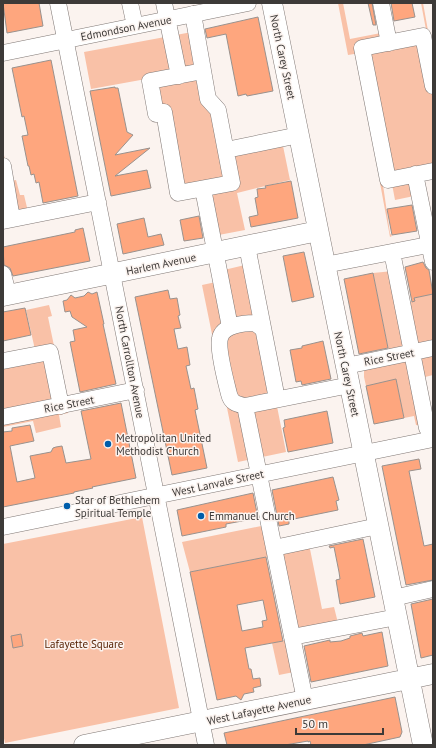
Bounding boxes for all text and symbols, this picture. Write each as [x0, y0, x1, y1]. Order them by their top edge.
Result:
street label: Edmondson Avenue [79, 12, 173, 44]
street label: North Carey Street [267, 13, 299, 101]
street label: Harlem Avenue [125, 250, 198, 278]
street label: North Carrollton Avenue [112, 305, 148, 420]
street label: North Carey Street [331, 330, 363, 418]
street label: Rice Street [363, 345, 416, 369]
street label: Rice Street [43, 392, 96, 416]
place label: Metropolitan United Methodist Church [116, 431, 211, 458]
marker: Metropolitan United Methodist Church [103, 439, 113, 449]
street label: West Lanvale Street [171, 466, 265, 500]
place label: Star of Bethlehem Spiritual Temple [75, 493, 160, 520]
marker: Star of Bethlehem Spiritual Temple [62, 501, 72, 511]
place label: Emmanuel Church [209, 509, 295, 523]
marker: Emmanuel Church [196, 511, 206, 521]
park label: Lafayette Square [45, 637, 124, 651]
street label: West Lafayette Avenue [206, 692, 313, 728]
scale bar [296, 710, 383, 736]
text: 50 m [302, 716, 328, 731]

